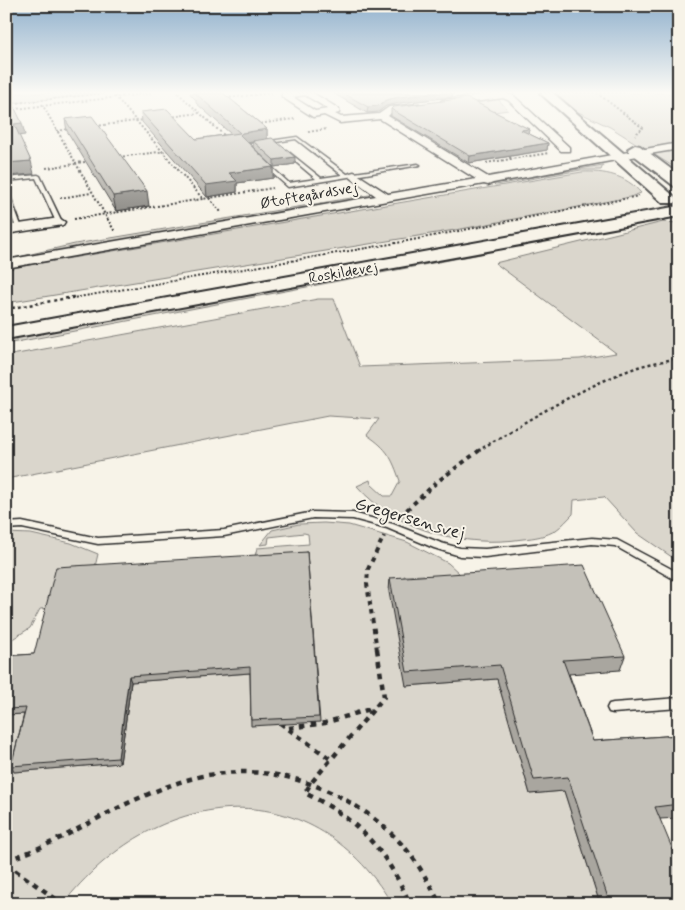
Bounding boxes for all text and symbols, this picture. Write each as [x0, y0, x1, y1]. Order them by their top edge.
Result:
street label: Øtoftegårdsvej [259, 178, 360, 214]
street label: Roskildevej [307, 257, 379, 289]
street label: Gregersensvej [352, 492, 467, 547]

